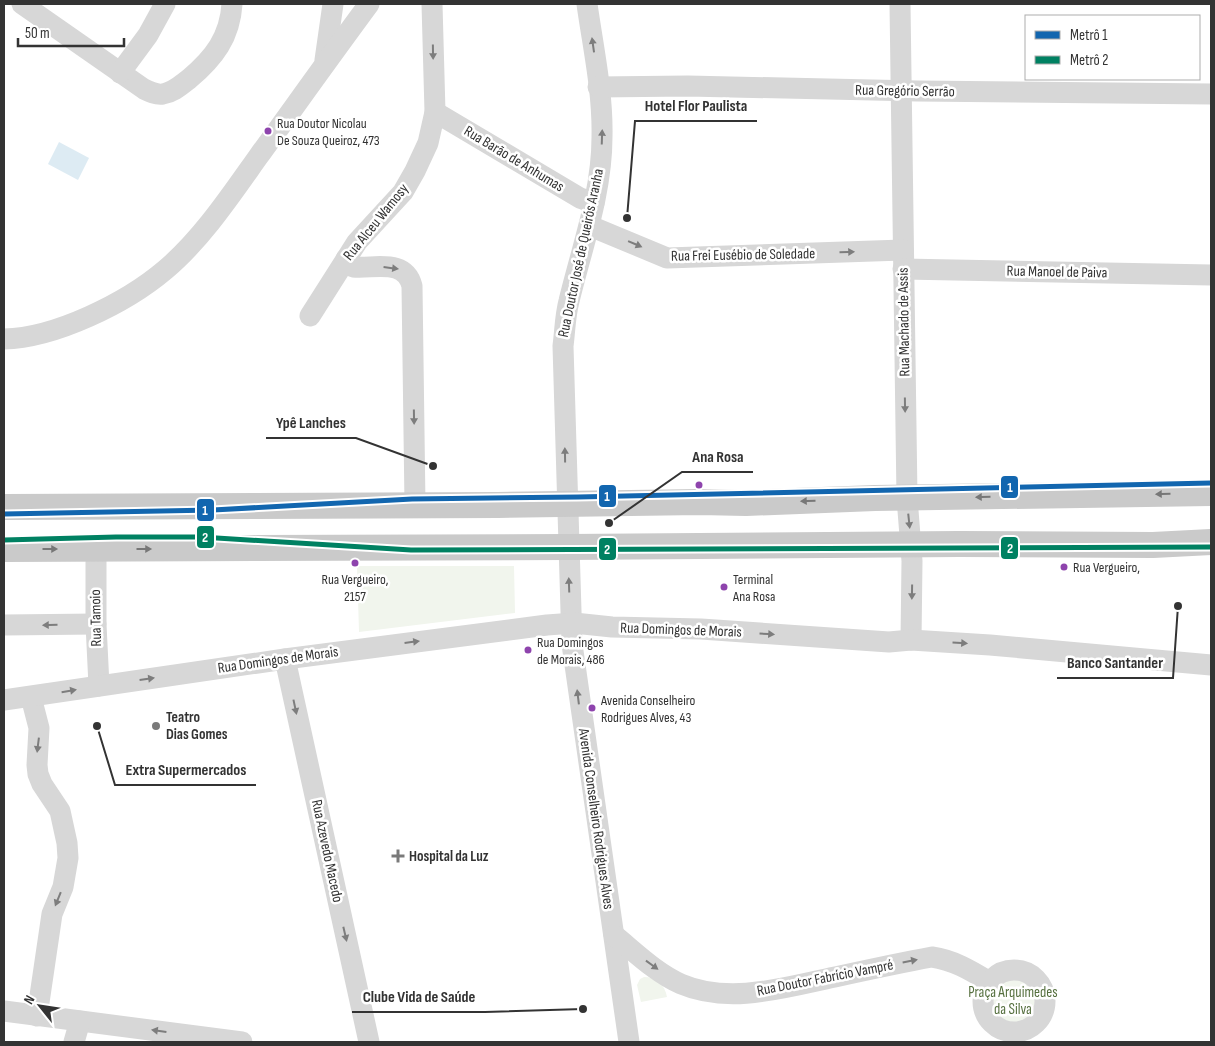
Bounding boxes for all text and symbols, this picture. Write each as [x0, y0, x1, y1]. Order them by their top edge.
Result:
scale bar [18, 15, 124, 47]
legend [1025, 15, 1200, 80]
text: 50 m [25, 24, 50, 43]
text: Metrô 1 [1070, 26, 1108, 45]
one-way arrow [588, 37, 596, 53]
one-way arrow [429, 45, 437, 61]
text: Metrô 2 [1070, 51, 1108, 70]
street label: Rua Gregório Serrão [855, 81, 955, 101]
callout: Hotel Flor Paulista [635, 90, 757, 121]
text: Hotel Flor Paulista [645, 97, 747, 116]
place label: Rua Doutor Nicolau De Souza Queiroz, 473 [277, 115, 380, 149]
street label: Rua Barão de Anhumas [460, 122, 568, 196]
marker: Rua Doutor Nicolau De Souza Queiroz, 473 [263, 126, 273, 136]
one-way arrow [598, 129, 606, 145]
street label: Rua Doutor José de Queirós Aranha [554, 167, 608, 339]
street label: Rua Alceu Wamosy [339, 180, 413, 264]
one-way arrow [628, 241, 642, 249]
street label: Rua Frei Eusébio de Soledade [671, 244, 815, 266]
one-way arrow [839, 248, 855, 256]
street label: Rua Manoel de Paiva [1007, 262, 1108, 282]
one-way arrow [383, 264, 399, 272]
street label: Rua Machado de Assis [894, 267, 914, 377]
one-way arrow [901, 398, 909, 414]
callout: Ypê Lanches [266, 407, 356, 438]
one-way arrow [411, 409, 419, 425]
text: Ypê Lanches [276, 414, 346, 433]
callout: Ana Rosa [682, 441, 753, 472]
one-way arrow [561, 447, 569, 463]
text: Ana Rosa [691, 448, 744, 467]
line badge: 1 [1000, 475, 1019, 499]
text: 1 [1007, 479, 1013, 496]
unlabelled marker [694, 480, 704, 490]
line badge: 1 [598, 484, 617, 508]
text: 1 [604, 488, 610, 505]
one-way arrow [1154, 490, 1170, 498]
one-way arrow [974, 493, 990, 501]
one-way arrow [799, 497, 815, 505]
line badge: 1 [196, 498, 215, 522]
text: 1 [202, 502, 208, 519]
one-way arrow [905, 513, 913, 529]
line badge: 2 [196, 525, 215, 549]
text: 2 [202, 529, 208, 546]
line badge: 2 [1000, 536, 1019, 560]
line badge: 2 [598, 537, 617, 561]
text: 2 [1007, 540, 1013, 557]
text: 2 [604, 541, 610, 558]
one-way arrow [42, 545, 58, 553]
one-way arrow [137, 545, 153, 553]
marker: Rua Vergueiro, 2157 [350, 558, 360, 568]
place label: Rua Vergueiro, [1073, 559, 1140, 576]
marker: Rua Vergueiro, [1059, 562, 1069, 572]
place label: Rua Vergueiro, 2157 [321, 571, 389, 605]
place label: Terminal Ana Rosa [732, 571, 775, 605]
one-way arrow [565, 577, 573, 593]
marker: Terminal Ana Rosa [719, 582, 729, 592]
one-way arrow [908, 584, 916, 600]
street label: Rua Tamoio [86, 589, 106, 647]
street label: Rua Domingos de Morais [620, 618, 742, 642]
one-way arrow [42, 621, 58, 629]
one-way arrow [760, 630, 776, 638]
place label: Rua Domingos de Morais, 486 [537, 634, 605, 668]
one-way arrow [404, 638, 420, 646]
one-way arrow [952, 639, 968, 647]
street label: Rua Domingos de Morais [216, 642, 340, 678]
marker: Rua Domingos de Morais, 486 [523, 645, 533, 655]
callout: Banco Santander [1057, 647, 1173, 678]
text: Banco Santander [1067, 654, 1163, 673]
one-way arrow [139, 675, 155, 683]
one-way arrow [61, 687, 77, 695]
one-way arrow [574, 688, 582, 704]
place label: Avenida Conselheiro Rodrigues Alves, 43 [600, 692, 696, 726]
one-way arrow [291, 699, 299, 714]
marker: Avenida Conselheiro Rodrigues Alves, 43 [587, 703, 597, 713]
place label: Teatro Dias Gomes [166, 708, 228, 744]
marker: Teatro Dias Gomes [150, 720, 162, 732]
street label: Avenida Conselheiro Rodrigues Alves [574, 726, 618, 911]
one-way arrow [34, 737, 42, 753]
callout: Extra Supermercados [115, 754, 256, 785]
text: Extra Supermercados [126, 761, 246, 780]
street label: Rua Azevedo Macedo [307, 798, 347, 904]
place label: Hospital da Luz [409, 847, 489, 866]
marker: Hospital da Luz [391, 849, 405, 863]
one-way arrow [54, 892, 62, 907]
one-way arrow [342, 926, 350, 942]
street label: Rua Doutor Fabrício Vampré [755, 955, 895, 1001]
one-way arrow [902, 957, 917, 965]
one-way arrow [645, 960, 658, 971]
north arrow [15, 981, 65, 1031]
callout: Clube Vida de Saúde [352, 981, 485, 1012]
park label: Praça Arquimedes da Silva [968, 983, 1058, 1019]
text: Clube Vida de Saúde [363, 988, 476, 1007]
text: N [20, 992, 38, 1007]
one-way arrow [151, 1027, 167, 1035]

